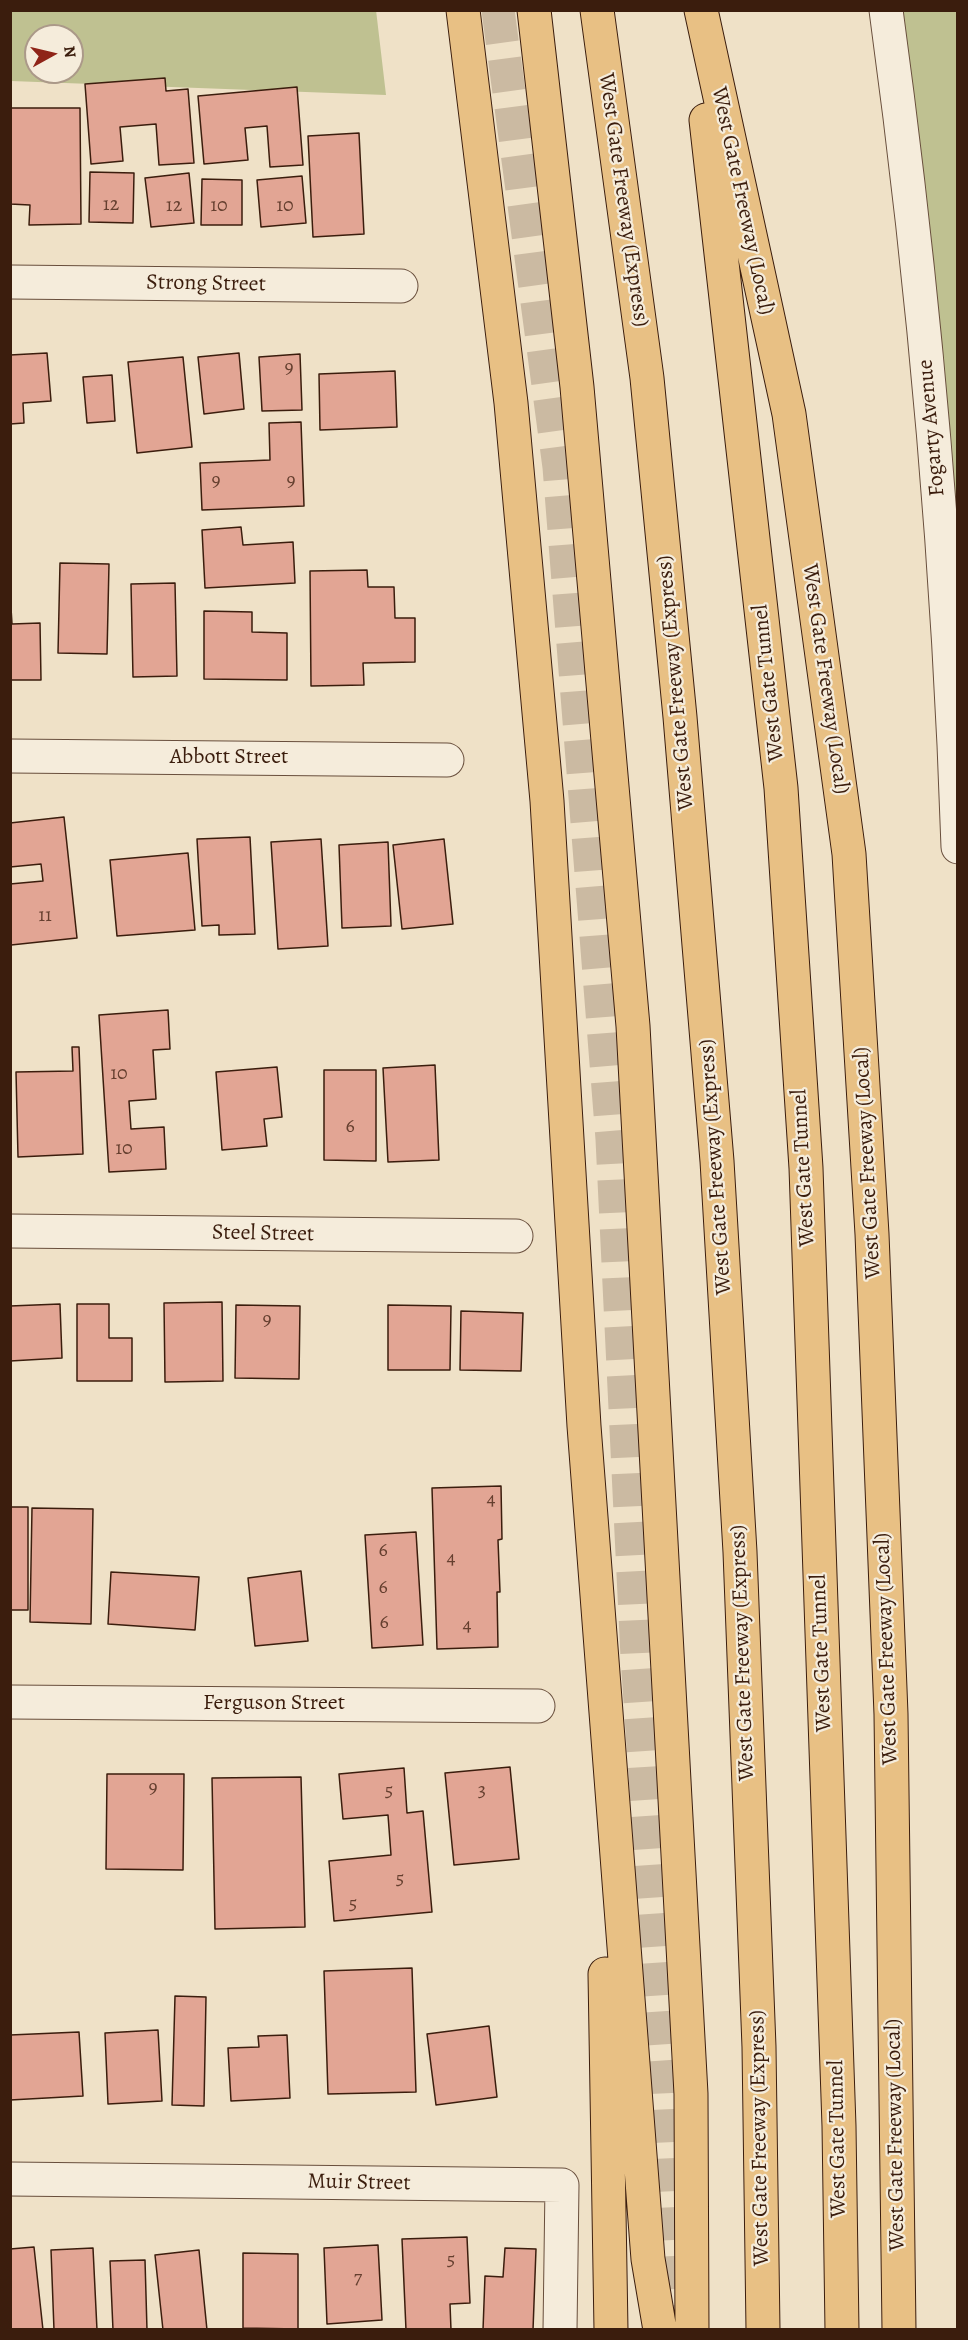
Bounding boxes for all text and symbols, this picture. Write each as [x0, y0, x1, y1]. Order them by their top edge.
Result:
north arrow [24, 24, 84, 84]
text: N [58, 44, 82, 59]
street label: West Gate Freeway (Express) [592, 71, 654, 329]
street label: West Gate Freeway (Local) [705, 85, 779, 317]
house number: 12 [103, 193, 119, 217]
house number: 12 [166, 194, 182, 218]
house number: 10 [210, 194, 228, 218]
house number: 10 [276, 194, 294, 218]
street label: Strong Street [146, 270, 266, 298]
house number: 9 [284, 356, 294, 380]
street label: Fogarty Avenue [913, 358, 951, 498]
house number: 9 [211, 469, 221, 493]
house number: 9 [286, 469, 296, 493]
street label: West Gate Freeway (Express) [652, 554, 700, 812]
street label: West Gate Freeway (Local) [796, 562, 854, 796]
street label: West Gate Tunnel [748, 603, 790, 763]
street label: Abbott Street [170, 745, 288, 771]
house number: 11 [38, 904, 52, 928]
street label: West Gate Freeway (Express) [694, 1038, 738, 1296]
street label: West Gate Freeway (Local) [849, 1046, 887, 1280]
house number: 10 [110, 1062, 128, 1086]
street label: West Gate Tunnel [787, 1088, 821, 1248]
house number: 6 [345, 1115, 355, 1139]
house number: 10 [115, 1137, 133, 1161]
street label: Steel Street [212, 1220, 314, 1248]
house number: 9 [262, 1308, 272, 1332]
house number: 4 [486, 1488, 496, 1512]
street label: West Gate Freeway (Express) [725, 1525, 761, 1781]
street label: West Gate Freeway (Local) [870, 1533, 904, 1765]
house number: 6 [378, 1539, 388, 1563]
house number: 4 [446, 1547, 456, 1571]
street label: West Gate Tunnel [806, 1574, 838, 1732]
house number: 6 [378, 1576, 388, 1600]
house number: 6 [379, 1611, 389, 1635]
house number: 4 [462, 1614, 472, 1638]
street label: Ferguson Street [203, 1691, 345, 1717]
house number: 9 [148, 1776, 158, 1800]
house number: 5 [385, 1779, 393, 1803]
house number: 3 [478, 1779, 486, 1803]
house number: 5 [396, 1867, 404, 1891]
house number: 5 [349, 1892, 357, 1916]
street label: West Gate Freeway (Express) [745, 2010, 775, 2266]
street label: West Gate Freeway (Local) [881, 2019, 911, 2251]
street label: West Gate Tunnel [823, 2060, 853, 2218]
street label: Muir Street [307, 2169, 411, 2197]
house number: 5 [447, 2248, 455, 2272]
house number: 7 [354, 2266, 362, 2290]

